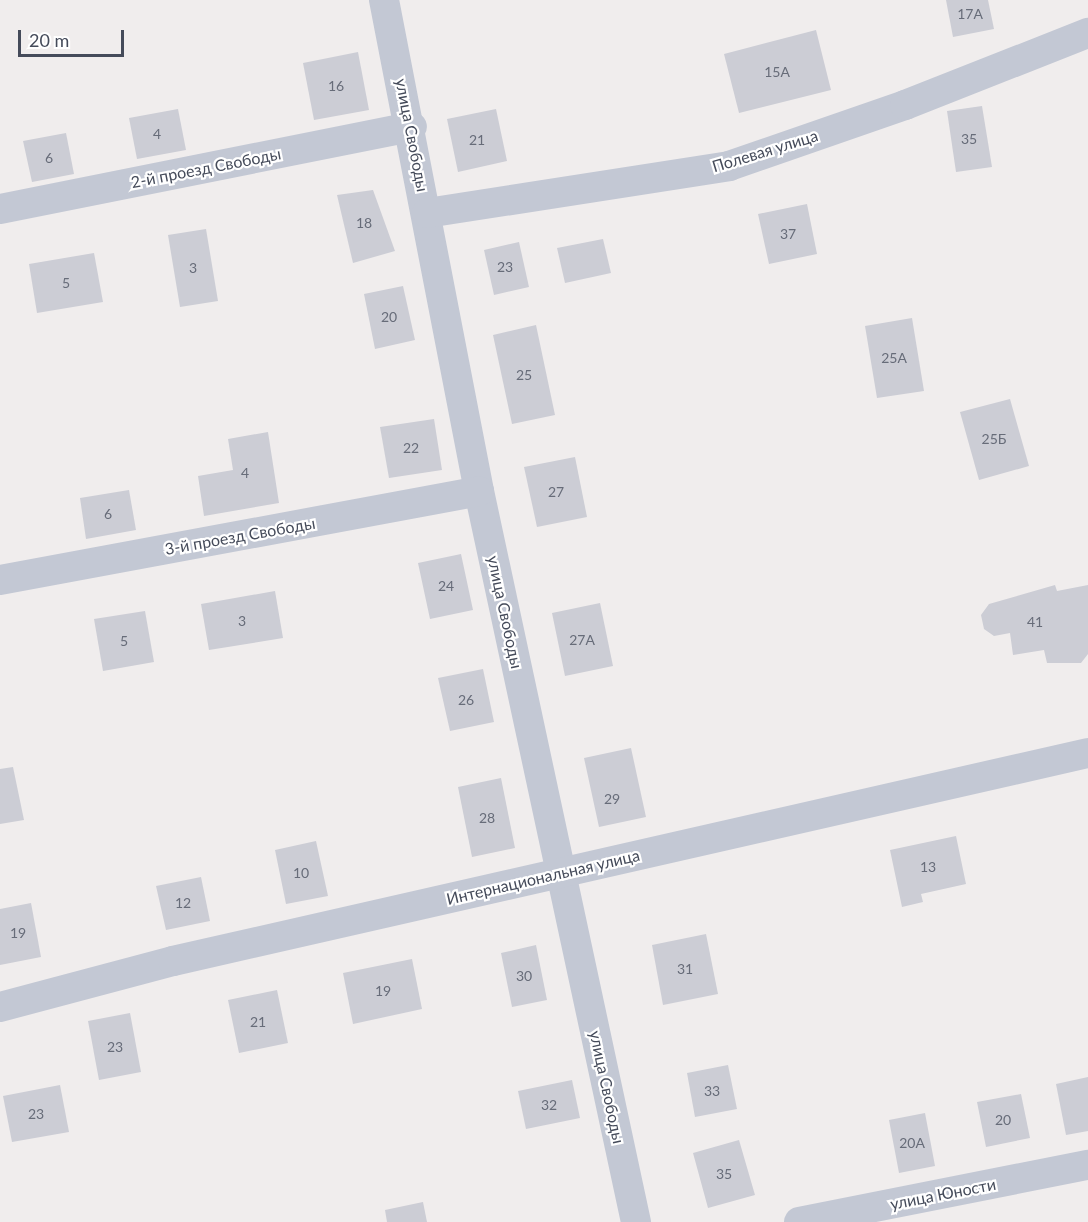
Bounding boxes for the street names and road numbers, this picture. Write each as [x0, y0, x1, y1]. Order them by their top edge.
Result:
street label: улица Свободы [392, 77, 432, 193]
street label: Полевая улица [710, 126, 820, 176]
street label: 2-й проезд Свободы [129, 144, 283, 192]
street label: 3-й проезд Свободы [163, 513, 317, 559]
street label: улица Свободы [484, 554, 526, 670]
street label: Интернациональная улица [444, 845, 642, 909]
street label: улица Свободы [586, 1029, 628, 1145]
street label: улица Юности [888, 1174, 998, 1214]

